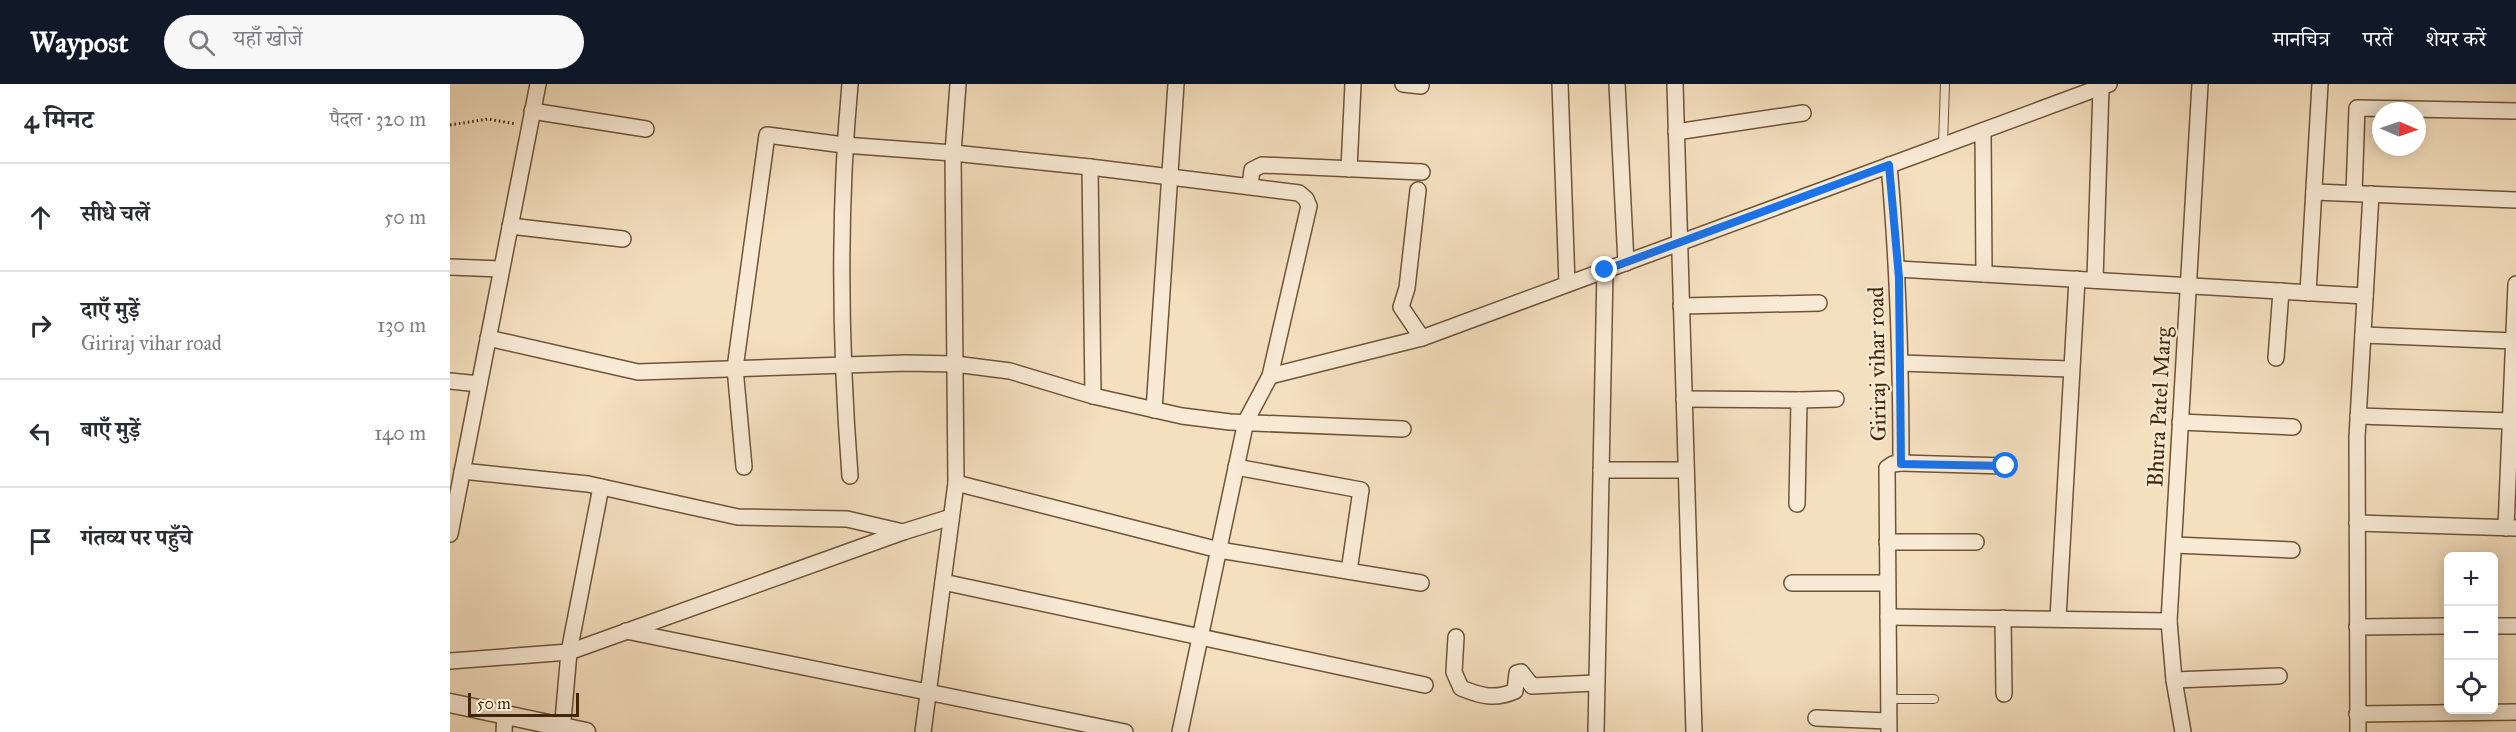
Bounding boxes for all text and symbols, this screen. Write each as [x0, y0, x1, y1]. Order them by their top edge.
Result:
search box [164, 15, 584, 69]
text: Waypost [30, 25, 128, 60]
text: यहाँ खोजें [233, 25, 302, 52]
icon: search [185, 26, 218, 59]
text: मानचित्र [2273, 26, 2330, 52]
text: परतें [2363, 26, 2393, 52]
text: शेयर करें [2426, 26, 2486, 52]
north arrow [2372, 102, 2426, 156]
text: 4 मिनट [24, 103, 93, 135]
text: पैदल · 320 m [330, 107, 426, 131]
text: सीधे चलें [81, 200, 150, 227]
icon: ahead [24, 201, 57, 234]
text: 50 m [384, 205, 426, 229]
route end [1591, 256, 1617, 282]
street label: Giriraj vihar road [1862, 286, 1892, 442]
text: दाएँ मुड़ें [81, 296, 140, 323]
icon: right [24, 309, 57, 342]
text: 130 m [377, 313, 426, 337]
street label: Bhura Patel Marg [2141, 326, 2177, 488]
text: Giriraj vihar road [81, 331, 222, 355]
text: बाएँ मुड़ें [81, 416, 140, 443]
icon: left [24, 417, 57, 450]
text: 140 m [374, 421, 426, 445]
route start [1992, 452, 2018, 478]
text: गंतव्य पर पहुँचे [81, 524, 192, 551]
icon: arrive [24, 525, 57, 558]
map controls [2444, 552, 2498, 714]
button: + [2444, 552, 2498, 606]
button: − [2444, 606, 2498, 660]
button: locate [2444, 660, 2498, 714]
scale bar [468, 690, 579, 718]
text: 50 m [477, 694, 511, 713]

